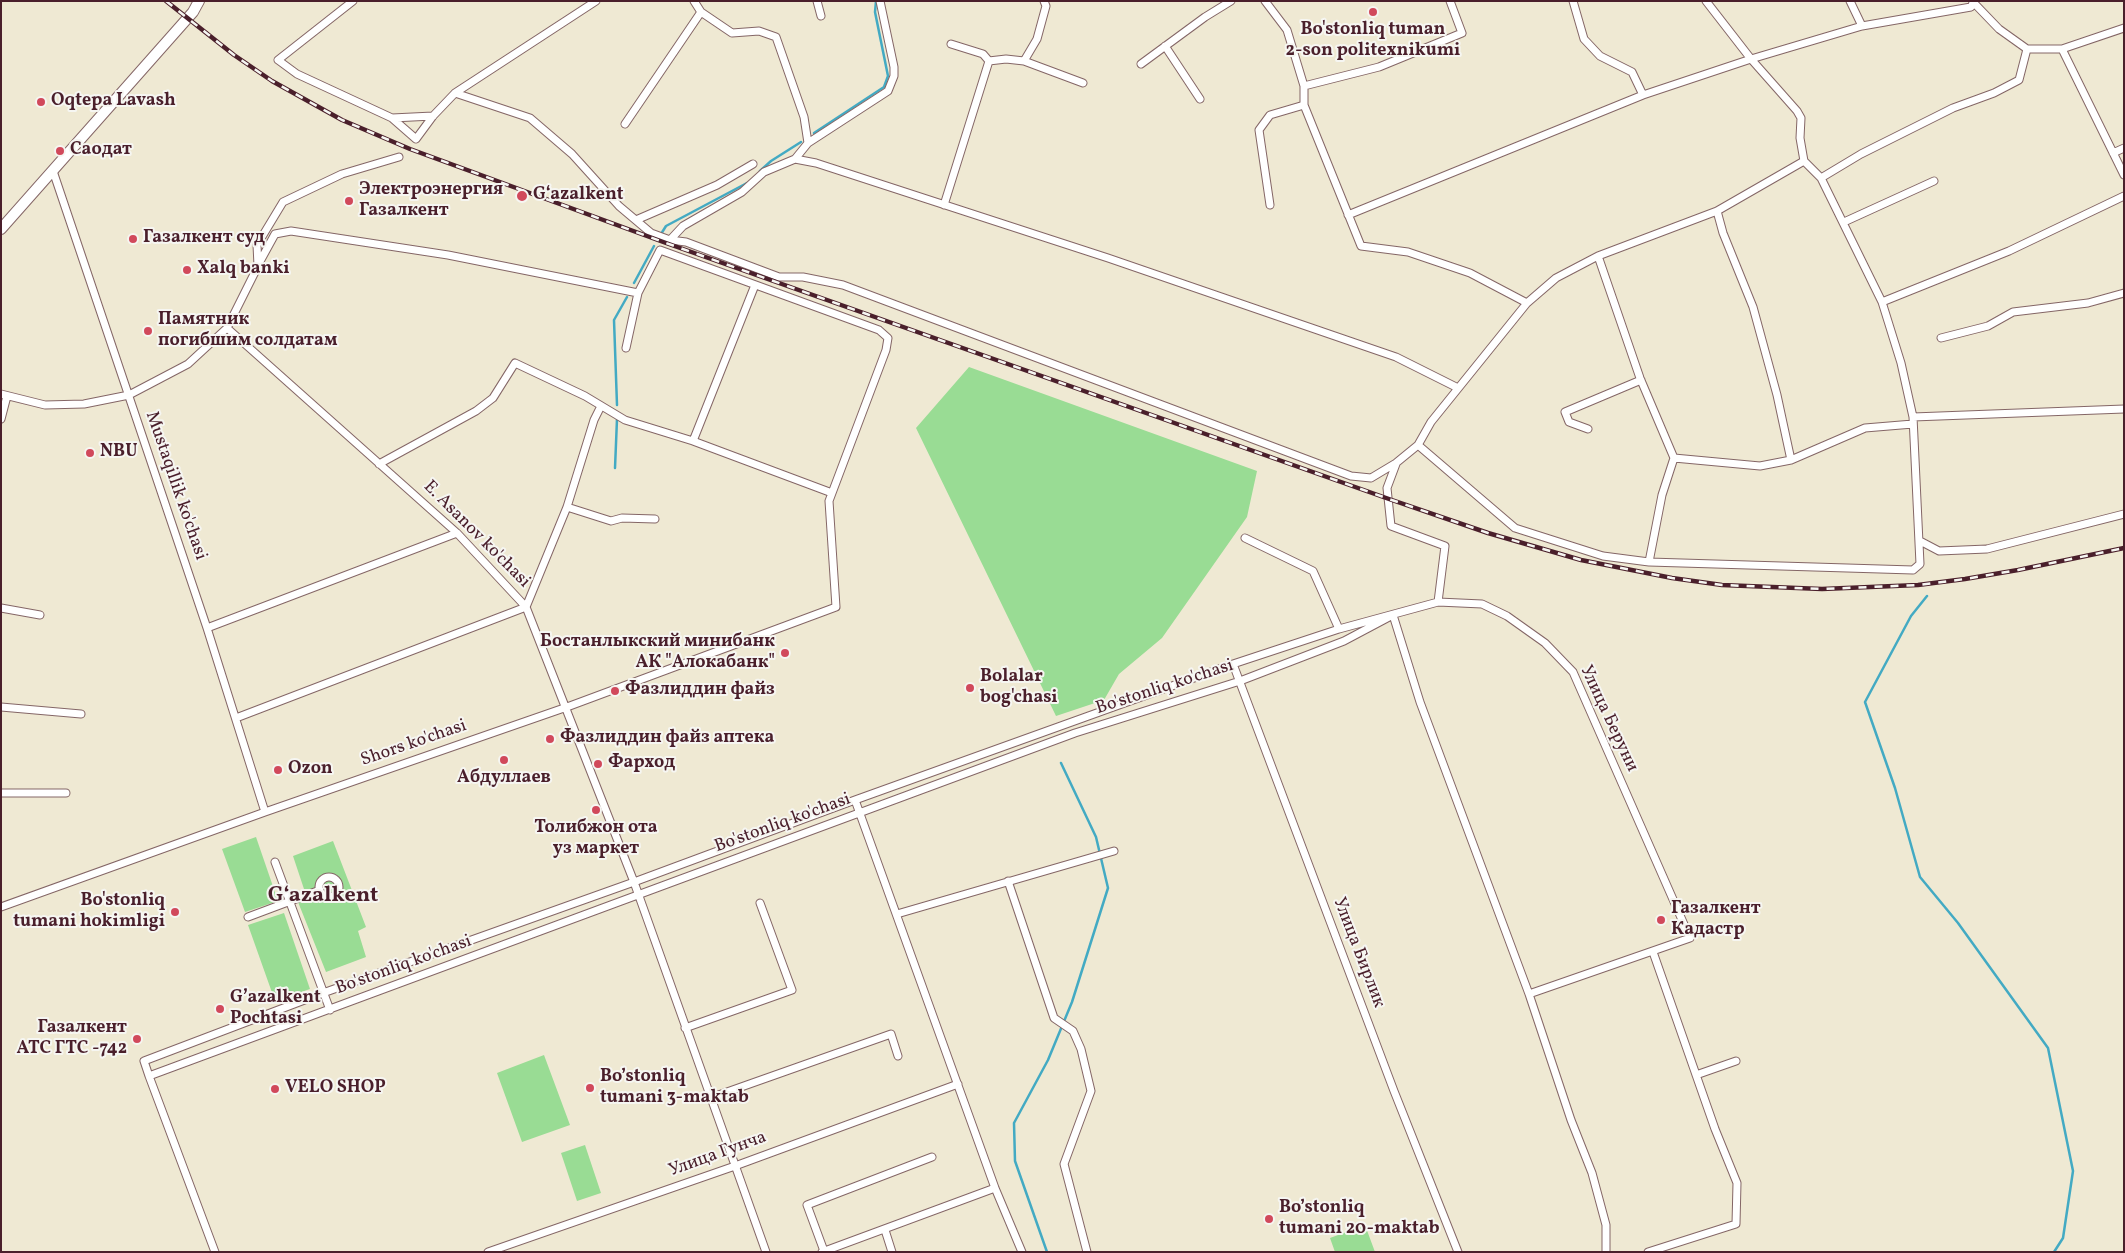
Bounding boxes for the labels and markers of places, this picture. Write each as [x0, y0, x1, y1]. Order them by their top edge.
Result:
marker: Bo'stonliq tuman 2-son politexnikumi [1367, 6, 1379, 18]
place label: Bo'stonliq tuman 2-son politexnikumi [1286, 20, 1460, 62]
place label: Oqtepa Lavash [51, 91, 176, 113]
marker: Oqtepa Lavash [35, 96, 47, 108]
place label: Саодат [70, 140, 132, 162]
marker: Саодат [54, 145, 66, 157]
place label: Электроэнергия Газалкент [359, 180, 503, 222]
place label: Gʻazalkent [533, 185, 624, 207]
marker: Gʻazalkent [515, 189, 529, 203]
marker: Электроэнергия Газалкент [343, 195, 355, 207]
place label: Газалкент суд [143, 228, 265, 250]
marker: Газалкент суд [127, 233, 139, 245]
place label: Xalq banki [197, 259, 290, 281]
marker: Xalq banki [181, 264, 193, 276]
place label: Памятник погибшим солдатам [158, 310, 337, 352]
marker: Памятник погибшим солдатам [142, 325, 154, 337]
place label: NBU [100, 442, 137, 464]
marker: NBU [84, 447, 96, 459]
place label: Бостанлыкский минибанк АК "Алокабанк" [540, 632, 775, 674]
marker: Бостанлыкский минибанк АК "Алокабанк" [779, 647, 791, 659]
place label: Bolalar bog'chasi [980, 667, 1058, 710]
place label: Фазлиддин файз [625, 680, 775, 702]
marker: Bolalar bog'chasi [964, 682, 976, 694]
marker: Фазлиддин файз [609, 685, 621, 697]
place label: Фазлиддин файз аптека [560, 728, 774, 750]
marker: Фазлиддин файз аптека [544, 733, 556, 745]
place label: Фарход [608, 753, 675, 775]
marker: Абдуллаев [498, 754, 510, 766]
marker: Фарход [592, 758, 604, 770]
place label: Ozon [288, 759, 333, 781]
marker: Ozon [272, 764, 284, 776]
place label: Абдуллаев [457, 768, 551, 790]
marker: Толибжон ота уз маркет [590, 804, 602, 816]
place label: Толибжон ота уз маркет [534, 818, 658, 861]
place label: Bo'stonliq tumani hokimligi [13, 891, 165, 934]
place label: Газалкент Кадастр [1671, 899, 1761, 942]
marker: Bo'stonliq tumani hokimligi [169, 906, 181, 918]
marker: Газалкент Кадастр [1655, 914, 1667, 926]
place label: Gʼazalkent Pochtasi [230, 988, 321, 1030]
marker: Gʼazalkent Pochtasi [214, 1003, 226, 1015]
place label: Газалкент АТС ГТС -742 [17, 1018, 127, 1060]
marker: Газалкент АТС ГТС -742 [131, 1033, 143, 1045]
place label: Bo’stonliq tumani 3-maktab [600, 1067, 749, 1110]
place label: VELO SHOP [285, 1078, 386, 1100]
marker: Bo’stonliq tumani 3-maktab [584, 1082, 596, 1094]
marker: VELO SHOP [269, 1083, 281, 1095]
place label: Bo’stonliq tumani 20-maktab [1279, 1198, 1439, 1240]
marker: Bo’stonliq tumani 20-maktab [1263, 1213, 1275, 1225]

